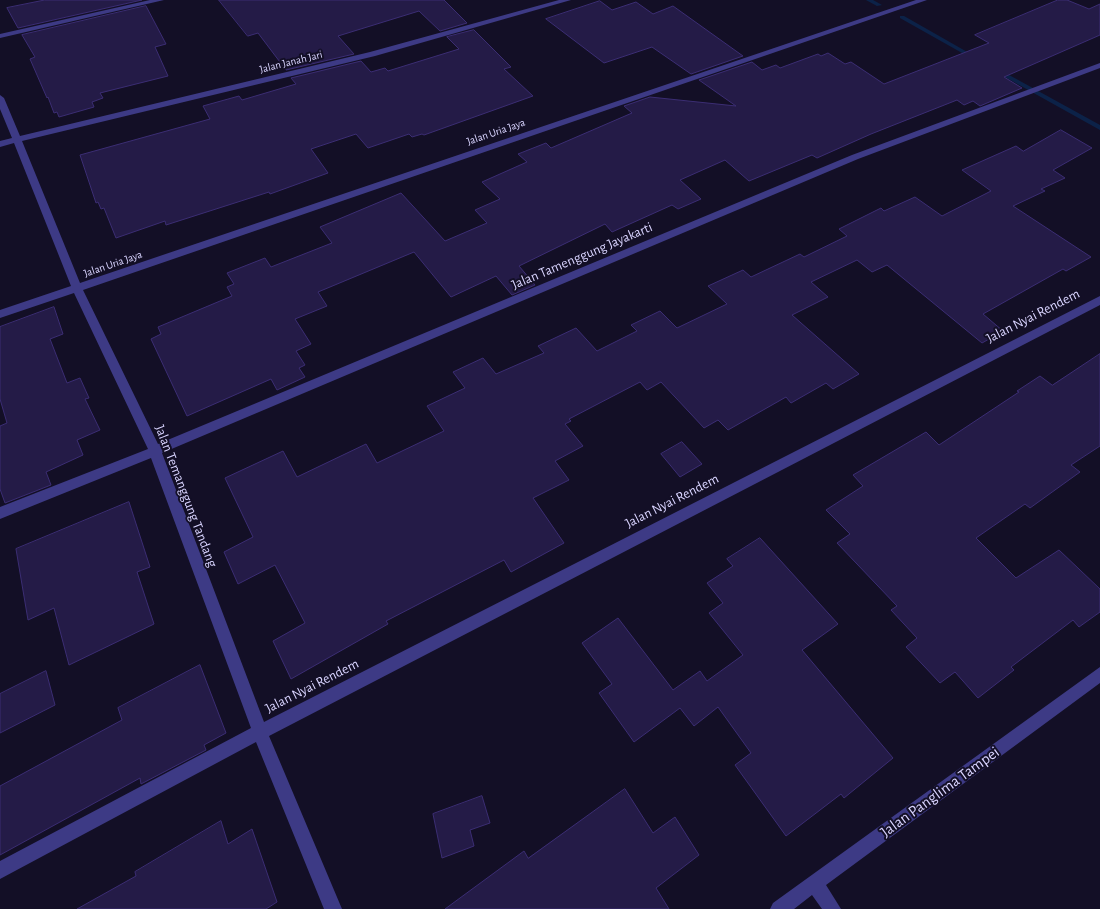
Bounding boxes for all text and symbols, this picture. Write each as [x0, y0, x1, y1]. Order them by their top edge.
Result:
street label: Jalan Janah Jari [258, 48, 324, 76]
street label: Jalan Uria Jaya [465, 116, 527, 148]
street label: Jalan Tamenggung Jayakarti [509, 219, 655, 293]
street label: Jalan Uria Jaya [82, 248, 144, 280]
street label: Jalan Nyai Rendem [983, 285, 1083, 347]
street label: Jalan Temanggung Tandang [151, 422, 221, 570]
street label: Jalan Nyai Rendem [622, 470, 722, 532]
street label: Jalan Nyai Rendem [262, 655, 362, 717]
street label: Jalan Panglima Tampei [877, 742, 1003, 842]

